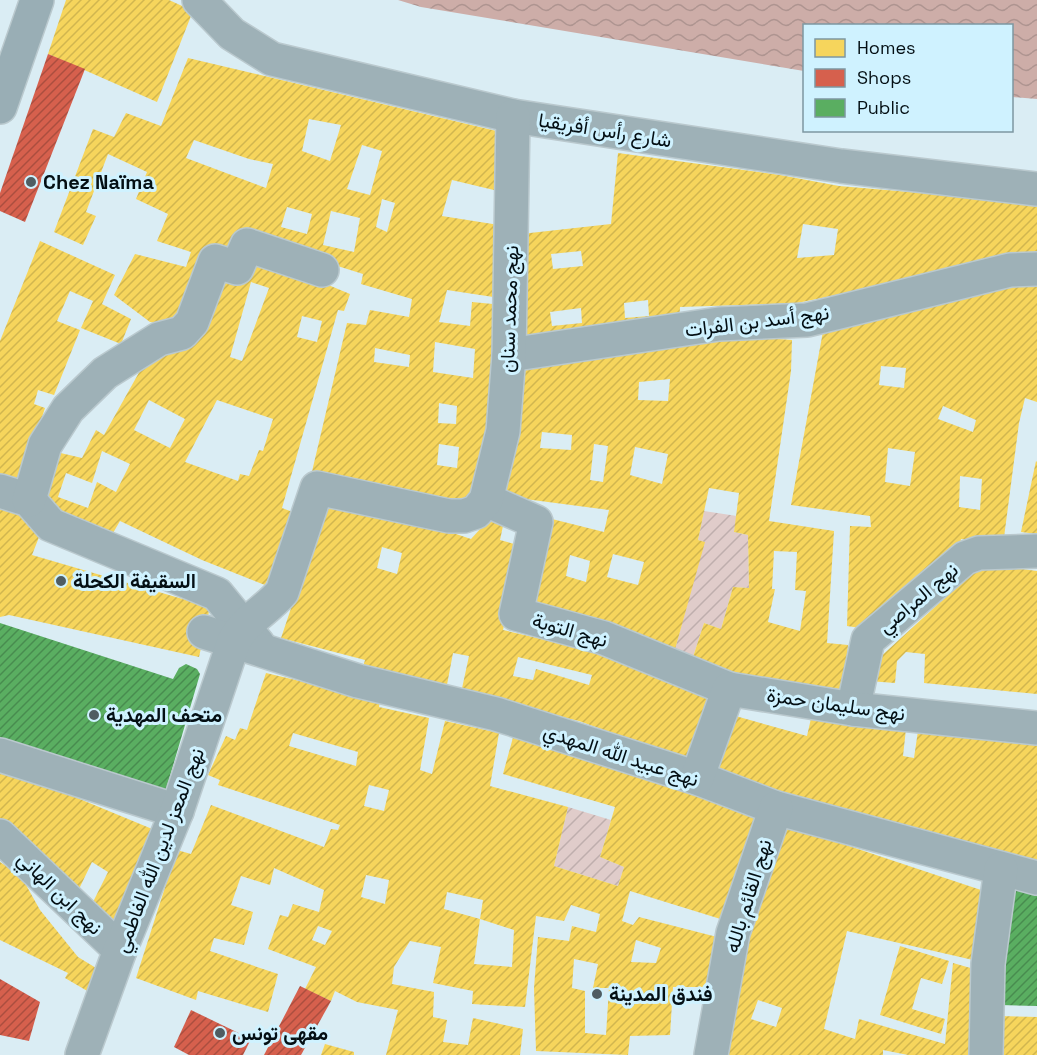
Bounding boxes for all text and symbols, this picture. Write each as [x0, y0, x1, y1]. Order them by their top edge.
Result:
legend [803, 24, 1013, 132]
text: Homes [857, 36, 916, 59]
text: Shops [857, 66, 911, 89]
text: Public [857, 96, 910, 119]
street label: شارع رأس أفريقيا [536, 107, 673, 154]
place label: Chez Naïma [43, 169, 154, 195]
marker: Chez Naïma [24, 175, 38, 189]
street label: نهج محمد سنان [494, 245, 525, 373]
street label: نهج أسد بن الفرات [683, 299, 831, 344]
street label: نهج المراصي [872, 557, 966, 642]
place label: السقيفة الكحلة [73, 568, 196, 594]
marker: السقيفة الكحلة [54, 574, 68, 588]
street label: نهج التوبة [529, 607, 611, 654]
street label: نهج سليمان حمزة [765, 681, 907, 728]
place label: متحف المهدية [106, 702, 222, 728]
marker: متحف المهدية [87, 708, 101, 722]
street label: نهج عبيد الله المهدي [539, 718, 702, 796]
street label: نهج المعز لدين الله الفاطمي [108, 744, 214, 958]
street label: نهج القائم بالله [718, 836, 779, 956]
street label: نهج ابن الهاني [9, 846, 108, 943]
place label: فندق المدينة [609, 981, 713, 1007]
marker: فندق المدينة [590, 987, 604, 1001]
place label: مقهى تونس [232, 1020, 328, 1046]
marker: مقهى تونس [213, 1026, 227, 1040]

